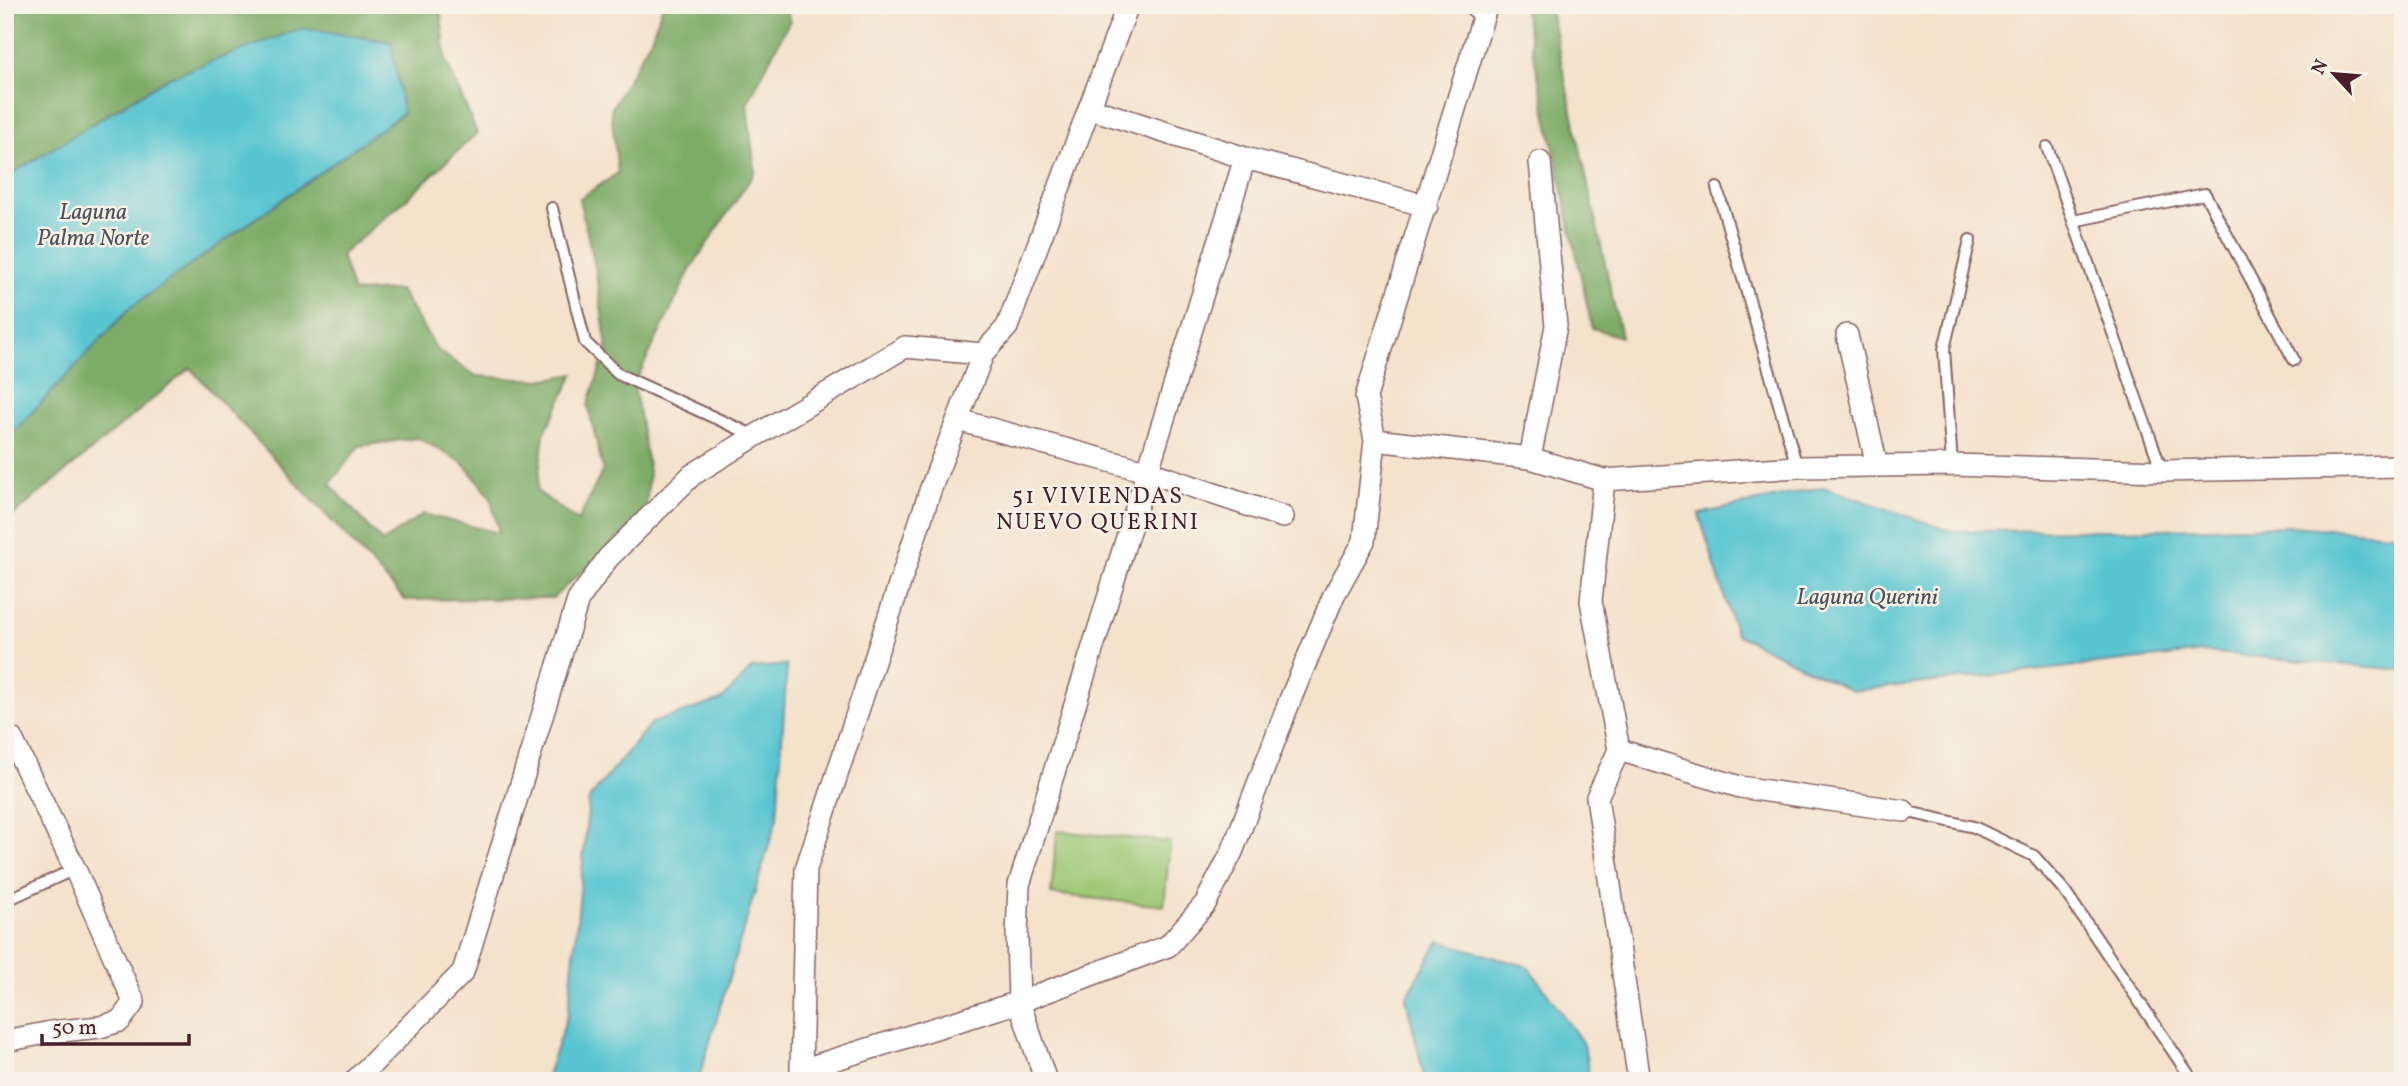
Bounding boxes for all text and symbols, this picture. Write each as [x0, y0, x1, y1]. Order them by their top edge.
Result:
north arrow [2300, 38, 2370, 108]
text: N [2306, 55, 2335, 79]
water label: Laguna Palma Norte [37, 197, 150, 255]
district label: 51 VIVIENDAS NUEVO QUERINI [996, 481, 1200, 539]
water label: Laguna Querini [1796, 582, 1938, 614]
scale bar [42, 1002, 189, 1046]
text: 50 m [52, 1014, 97, 1043]

